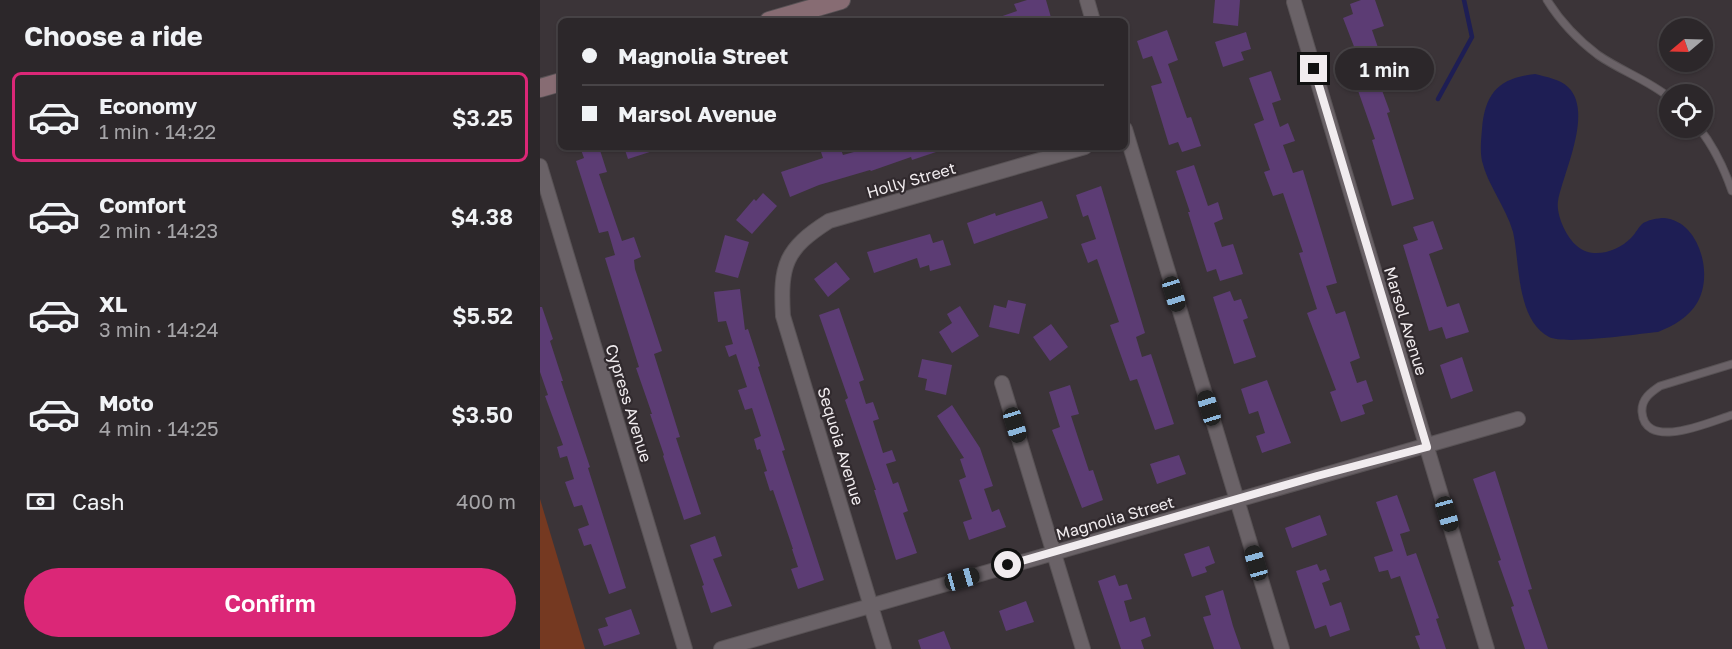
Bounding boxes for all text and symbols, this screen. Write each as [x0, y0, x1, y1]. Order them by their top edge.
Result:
north arrow [1659, 18, 1713, 72]
map controls [1659, 18, 1713, 138]
text: Choose a ride [24, 20, 203, 52]
text: Magnolia Street [618, 42, 788, 69]
callout: 1 min [1335, 48, 1434, 90]
route end [1300, 55, 1327, 82]
text: 1 min [1359, 57, 1410, 81]
button: locate [1659, 84, 1713, 138]
icon: car [27, 90, 81, 144]
text: Economy [99, 92, 197, 119]
text: Marsol Avenue [618, 100, 777, 127]
text: $3.25 [452, 104, 513, 131]
text: 1 min · 14:22 [99, 119, 216, 143]
street label: Holly Street [864, 158, 958, 202]
icon: car [27, 189, 81, 243]
text: Comfort [99, 191, 186, 218]
text: $4.38 [451, 203, 513, 230]
text: 2 min · 14:23 [99, 218, 218, 242]
street label: Marsol Avenue [1380, 264, 1432, 378]
car [1160, 274, 1188, 314]
icon: car [27, 288, 81, 342]
text: XL [99, 290, 127, 317]
text: $5.52 [452, 302, 513, 329]
text: 3 min · 14:24 [99, 317, 219, 341]
street label: Cypress Avenue [602, 342, 656, 464]
street label: Sequoia Avenue [814, 385, 868, 507]
icon: car [27, 387, 81, 441]
car [1195, 388, 1223, 428]
text: Moto [99, 389, 154, 416]
text: $3.50 [451, 401, 513, 428]
car [1001, 405, 1029, 445]
text: 4 min · 14:25 [99, 416, 219, 440]
icon: cash [24, 485, 57, 518]
text: Cash [72, 488, 125, 515]
text: 400 m [456, 489, 516, 513]
street label: Magnolia Street [1054, 492, 1176, 544]
car [1433, 494, 1461, 534]
car [1242, 543, 1270, 583]
route start [994, 551, 1021, 578]
car [942, 565, 982, 593]
button: Confirm [24, 568, 516, 637]

